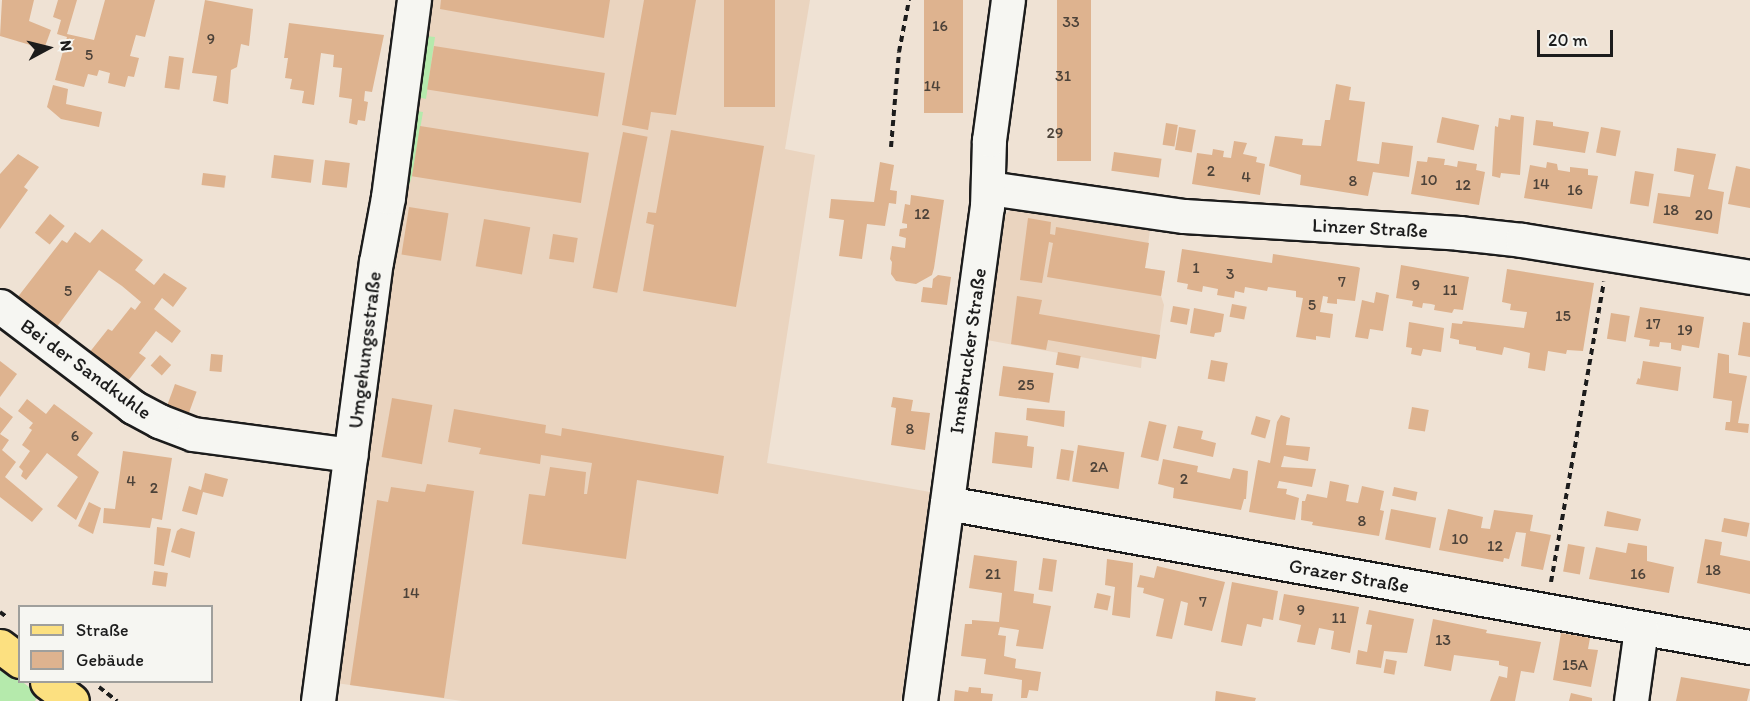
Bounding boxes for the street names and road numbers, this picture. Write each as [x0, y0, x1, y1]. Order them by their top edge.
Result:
street label: Linzer Straße [1311, 213, 1429, 243]
street label: Innsbrucker Straße [944, 267, 992, 435]
street label: Umgehungsstraße [343, 270, 387, 430]
street label: Bei der Sandkuhle [16, 314, 156, 424]
street label: Grazer Straße [1287, 554, 1411, 598]

